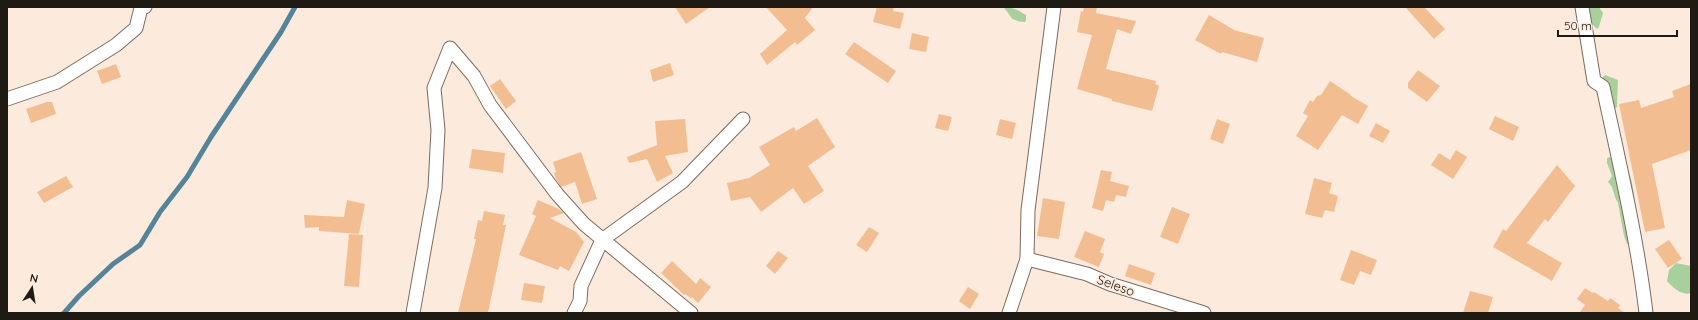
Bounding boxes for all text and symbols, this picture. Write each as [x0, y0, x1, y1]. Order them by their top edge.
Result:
scale bar [1558, 12, 1677, 38]
text: 50 m [1564, 18, 1592, 33]
north arrow [12, 268, 52, 308]
text: N [29, 271, 39, 286]
street label: Seleso [1095, 271, 1137, 299]

